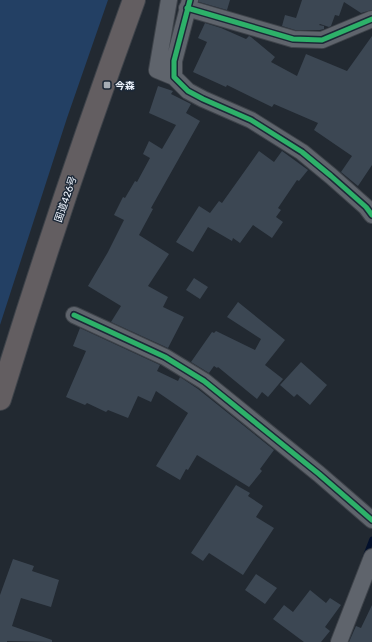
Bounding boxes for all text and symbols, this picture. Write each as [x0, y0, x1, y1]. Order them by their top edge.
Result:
marker: 今森 [102, 80, 112, 90]
place label: 今森 [115, 80, 135, 92]
street label: 国道426号 [52, 175, 79, 224]

